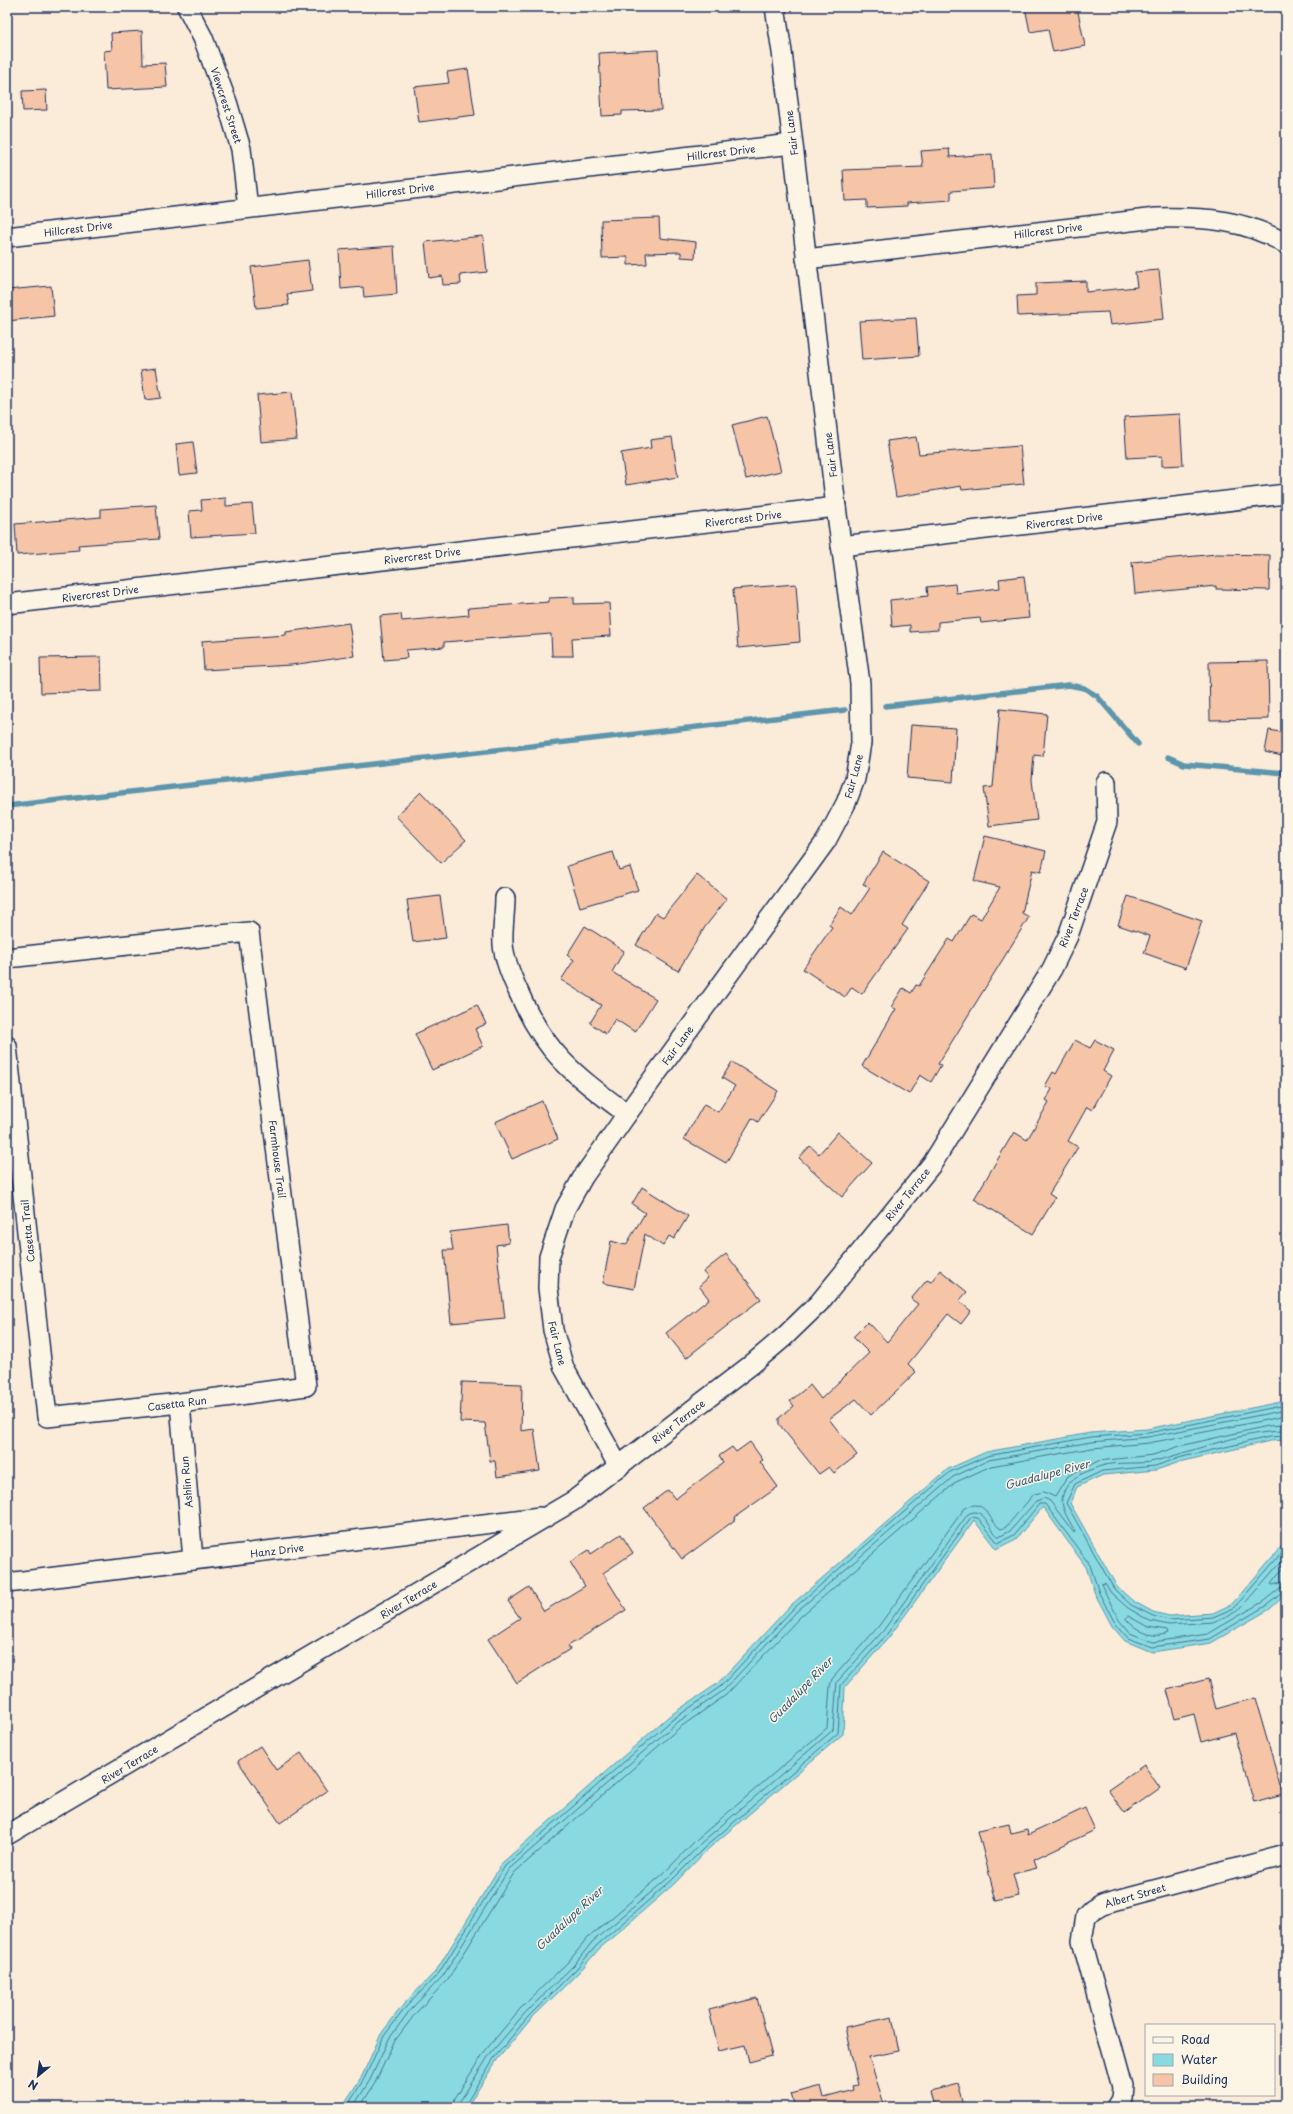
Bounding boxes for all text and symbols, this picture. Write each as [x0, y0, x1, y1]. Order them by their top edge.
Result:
street label: Viewcrest Street [208, 65, 246, 145]
street label: Fair Lane [781, 109, 801, 157]
street label: Hillcrest Drive [686, 140, 756, 164]
street label: Hillcrest Drive [365, 178, 435, 202]
street label: Hillcrest Drive [43, 216, 113, 240]
street label: Hillcrest Drive [1013, 218, 1083, 242]
street label: Fair Lane [820, 431, 840, 479]
street label: Rivercrest Drive [704, 506, 782, 530]
street label: Rivercrest Drive [1025, 508, 1103, 532]
street label: Rivercrest Drive [383, 543, 461, 567]
street label: Rivercrest Drive [61, 581, 139, 605]
street label: Fair Lane [840, 752, 866, 800]
street label: River Terrace [1055, 884, 1091, 950]
street label: Fair Lane [658, 1022, 697, 1068]
street label: Farmhouse Trail [266, 1119, 290, 1199]
street label: River Terrace [881, 1164, 933, 1224]
street label: Casetta Trail [16, 1199, 38, 1263]
street label: Fair Lane [545, 1319, 571, 1367]
street label: Casetta Run [147, 1392, 207, 1414]
street label: River Terrace [648, 1395, 708, 1447]
water label: Guadalupe River [1003, 1454, 1093, 1493]
street label: Ashlin Run [176, 1455, 196, 1509]
street label: Hanz Drive [249, 1539, 305, 1561]
street label: River Terrace [377, 1576, 439, 1622]
water label: Guadalupe River [764, 1651, 838, 1727]
street label: River Terrace [98, 1741, 160, 1787]
street label: Albert Street [1103, 1879, 1167, 1911]
water label: Guadalupe River [531, 1881, 608, 1954]
legend [1145, 2024, 1275, 2096]
text: Road [1181, 2030, 1210, 2048]
text: Water [1181, 2050, 1218, 2068]
north arrow [18, 2056, 58, 2096]
text: Building [1181, 2070, 1228, 2088]
text: N [25, 2075, 41, 2095]

